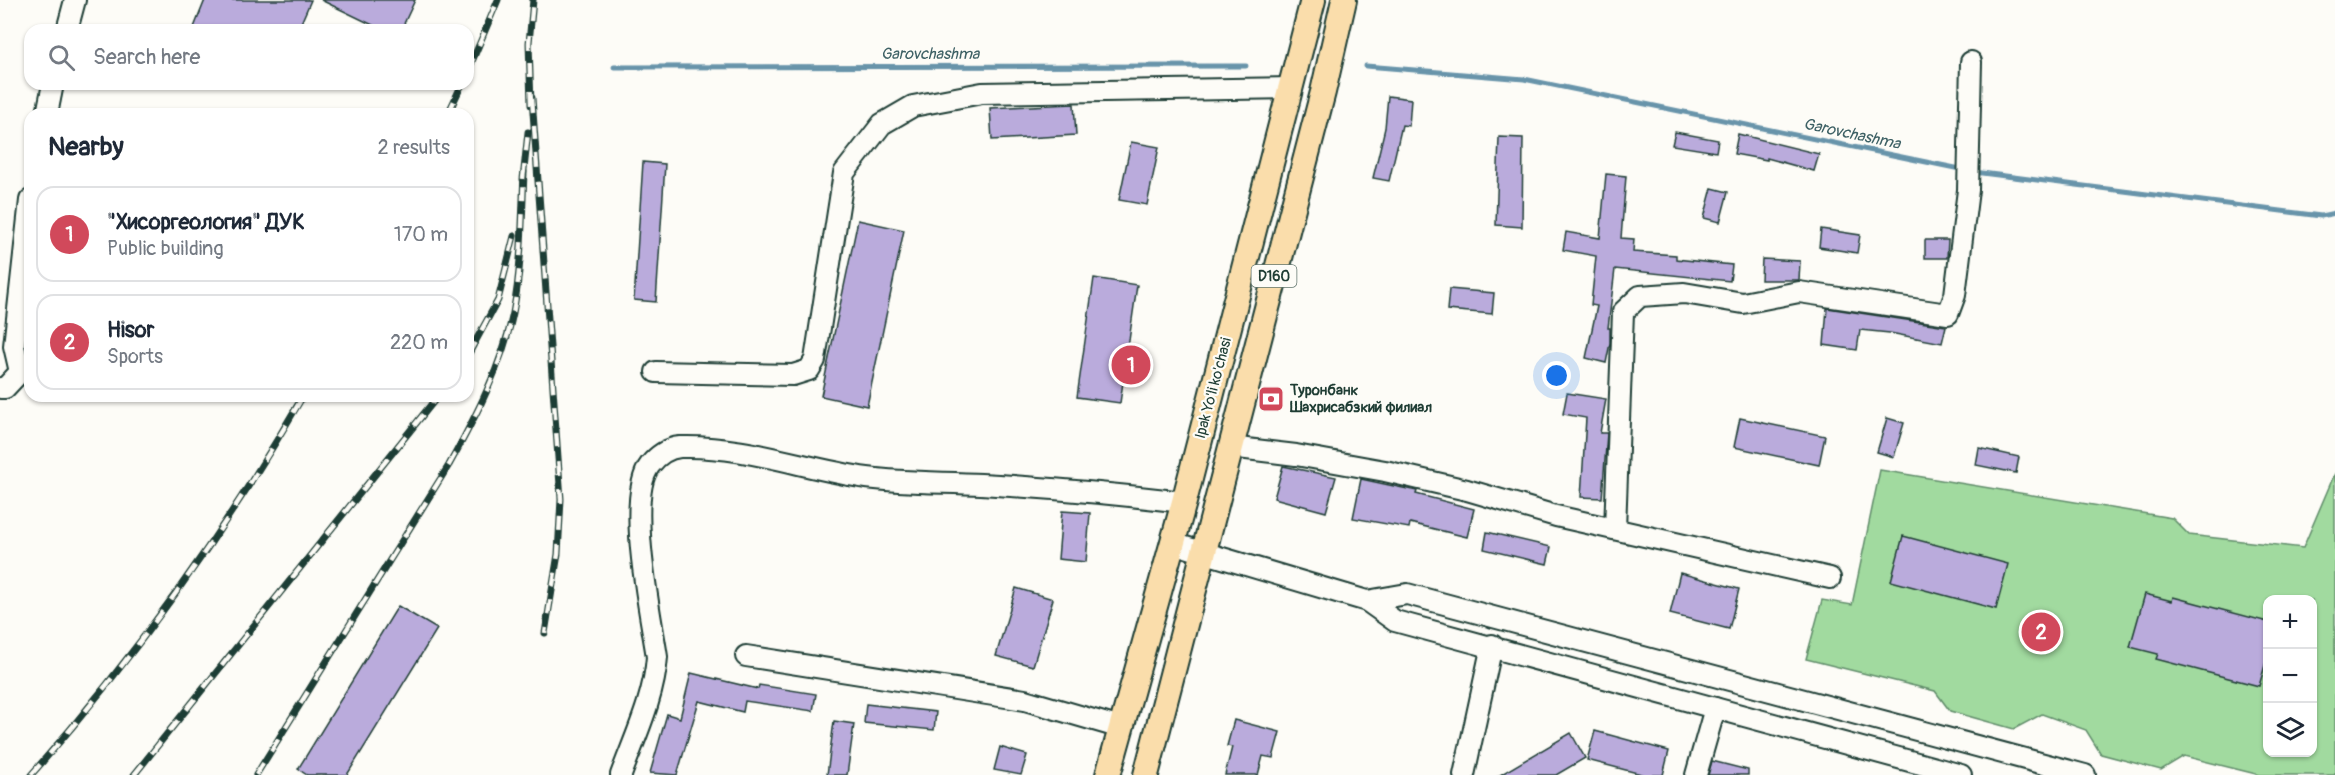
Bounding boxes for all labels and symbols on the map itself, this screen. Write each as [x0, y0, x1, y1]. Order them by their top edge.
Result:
water label: Garovchashma [881, 44, 981, 64]
water label: Garovchashma [1801, 114, 1904, 154]
road number: D160 [1252, 265, 1296, 287]
street label: Ipak Yo'li ko'chasi [1191, 335, 1236, 441]
pin: 1 [1112, 342, 1150, 388]
your location [1542, 361, 1571, 390]
place label: Туронбанк Шахрисабзкий филиал [1289, 381, 1432, 417]
bank icon: Туронбанк Шахрисабзкий филиал [1256, 384, 1286, 414]
pin: 2 [2022, 610, 2060, 654]

